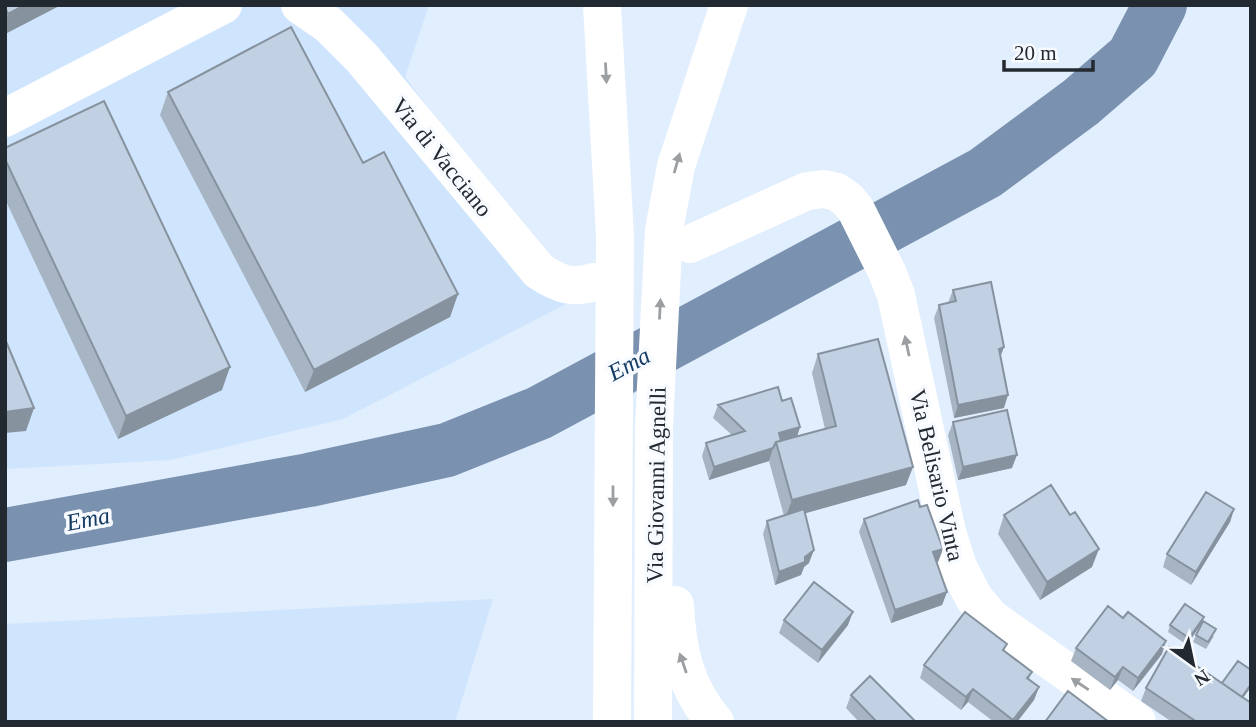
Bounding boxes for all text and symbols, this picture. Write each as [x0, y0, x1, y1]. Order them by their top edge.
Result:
scale bar [1004, 28, 1093, 72]
text: 20 m [1014, 41, 1057, 65]
one-way arrow [601, 63, 612, 85]
street label: Via di Vacciano [386, 93, 497, 222]
one-way arrow [673, 152, 683, 173]
one-way arrow [655, 298, 666, 320]
one-way arrow [901, 335, 912, 357]
water label: Ema [603, 342, 655, 386]
street label: Via Giovanni Agnelli [642, 386, 671, 584]
street label: Via Belisario Vinta [905, 387, 968, 564]
one-way arrow [607, 485, 619, 507]
water label: Ema [63, 502, 112, 536]
north arrow [1158, 629, 1228, 699]
one-way arrow [677, 652, 688, 673]
text: N [1190, 665, 1213, 691]
one-way arrow [1071, 677, 1089, 691]

